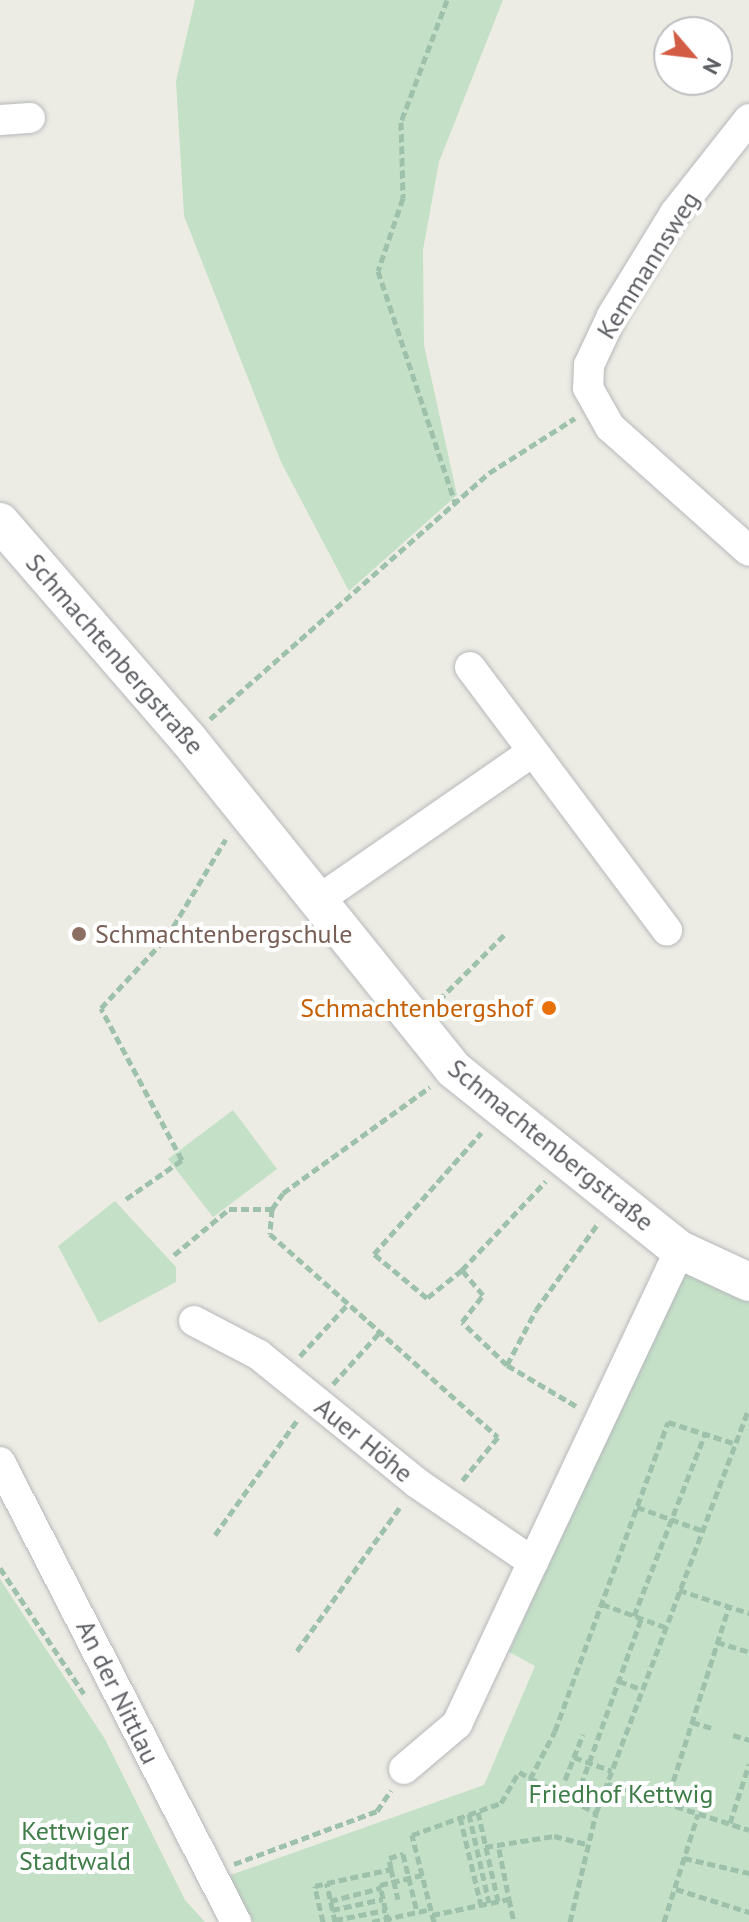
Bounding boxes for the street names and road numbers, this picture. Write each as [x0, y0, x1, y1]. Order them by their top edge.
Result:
street label: Kemmannsweg [590, 185, 706, 345]
street label: Schmachtenbergstraße [19, 547, 211, 761]
street label: Schmachtenbergstraße [442, 1052, 660, 1238]
street label: Auer Höhe [309, 1391, 419, 1489]
street label: An der Nittlau [70, 1615, 166, 1769]

